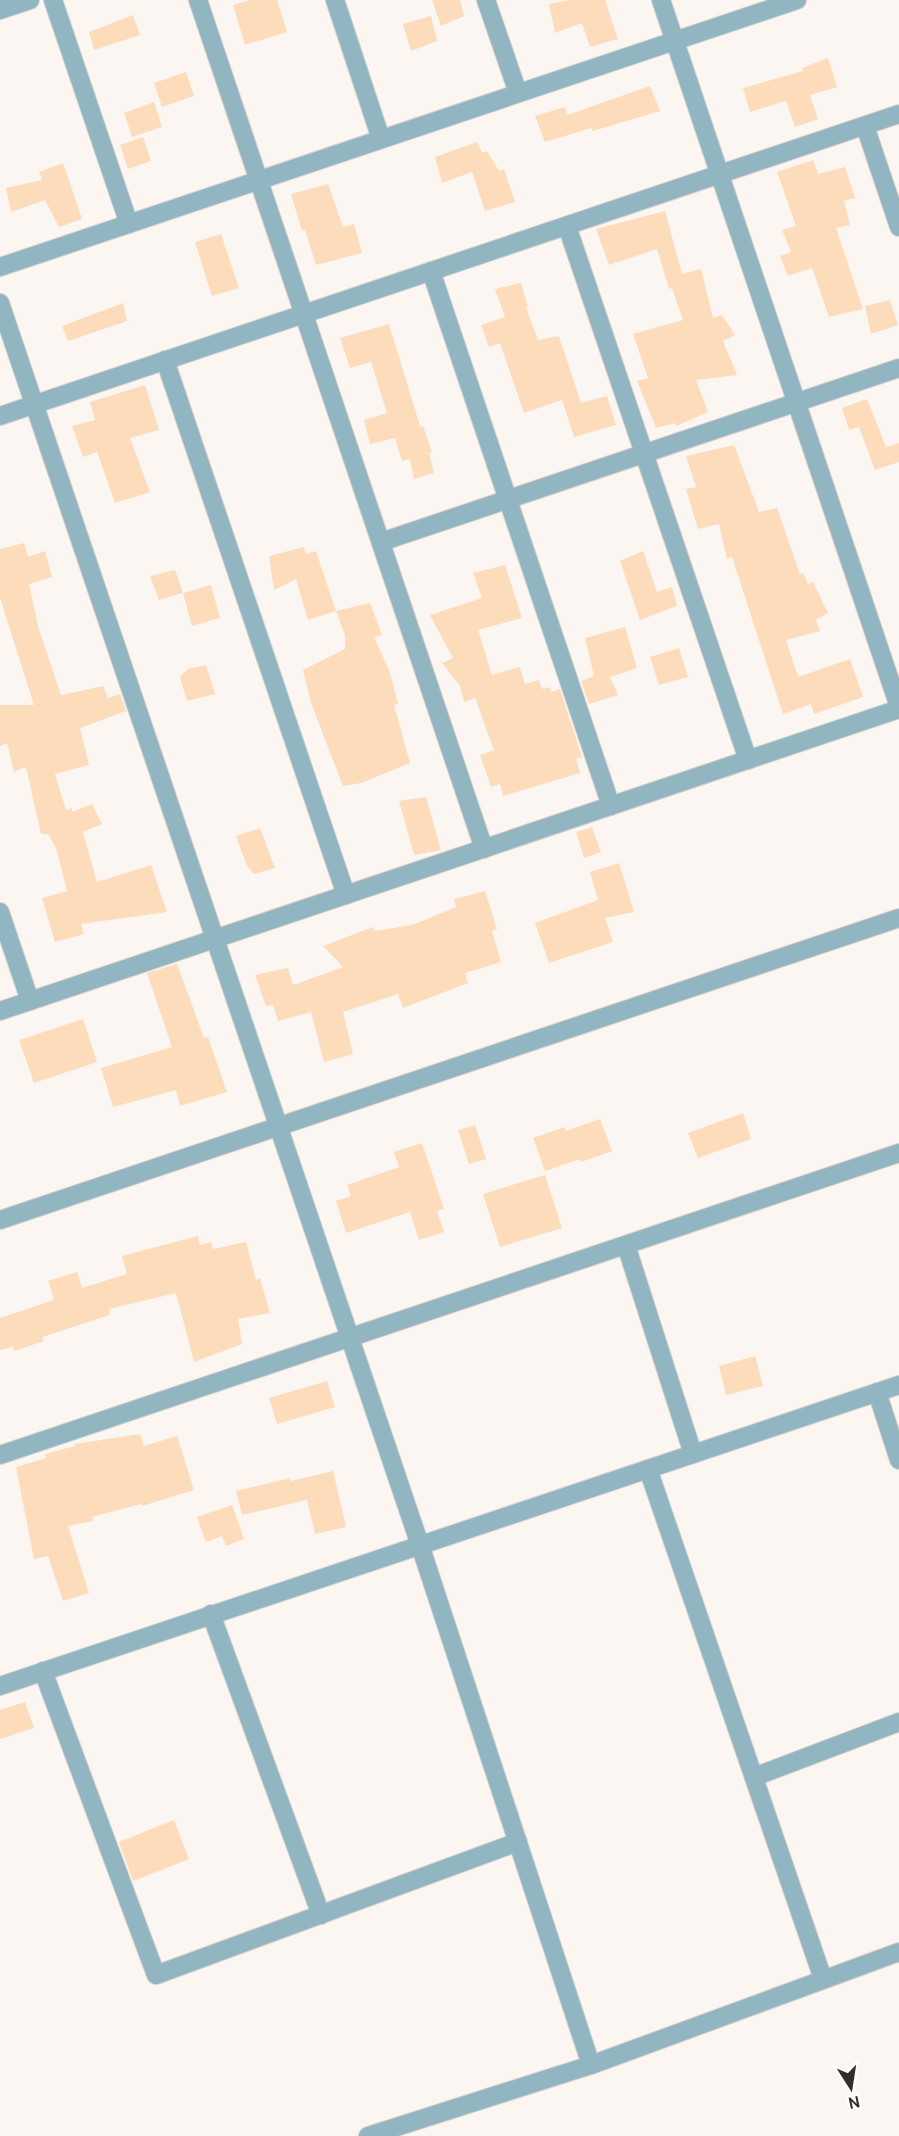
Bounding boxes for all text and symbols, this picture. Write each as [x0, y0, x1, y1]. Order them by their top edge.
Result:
north arrow [821, 2058, 881, 2118]
text: N [847, 2092, 862, 2113]

